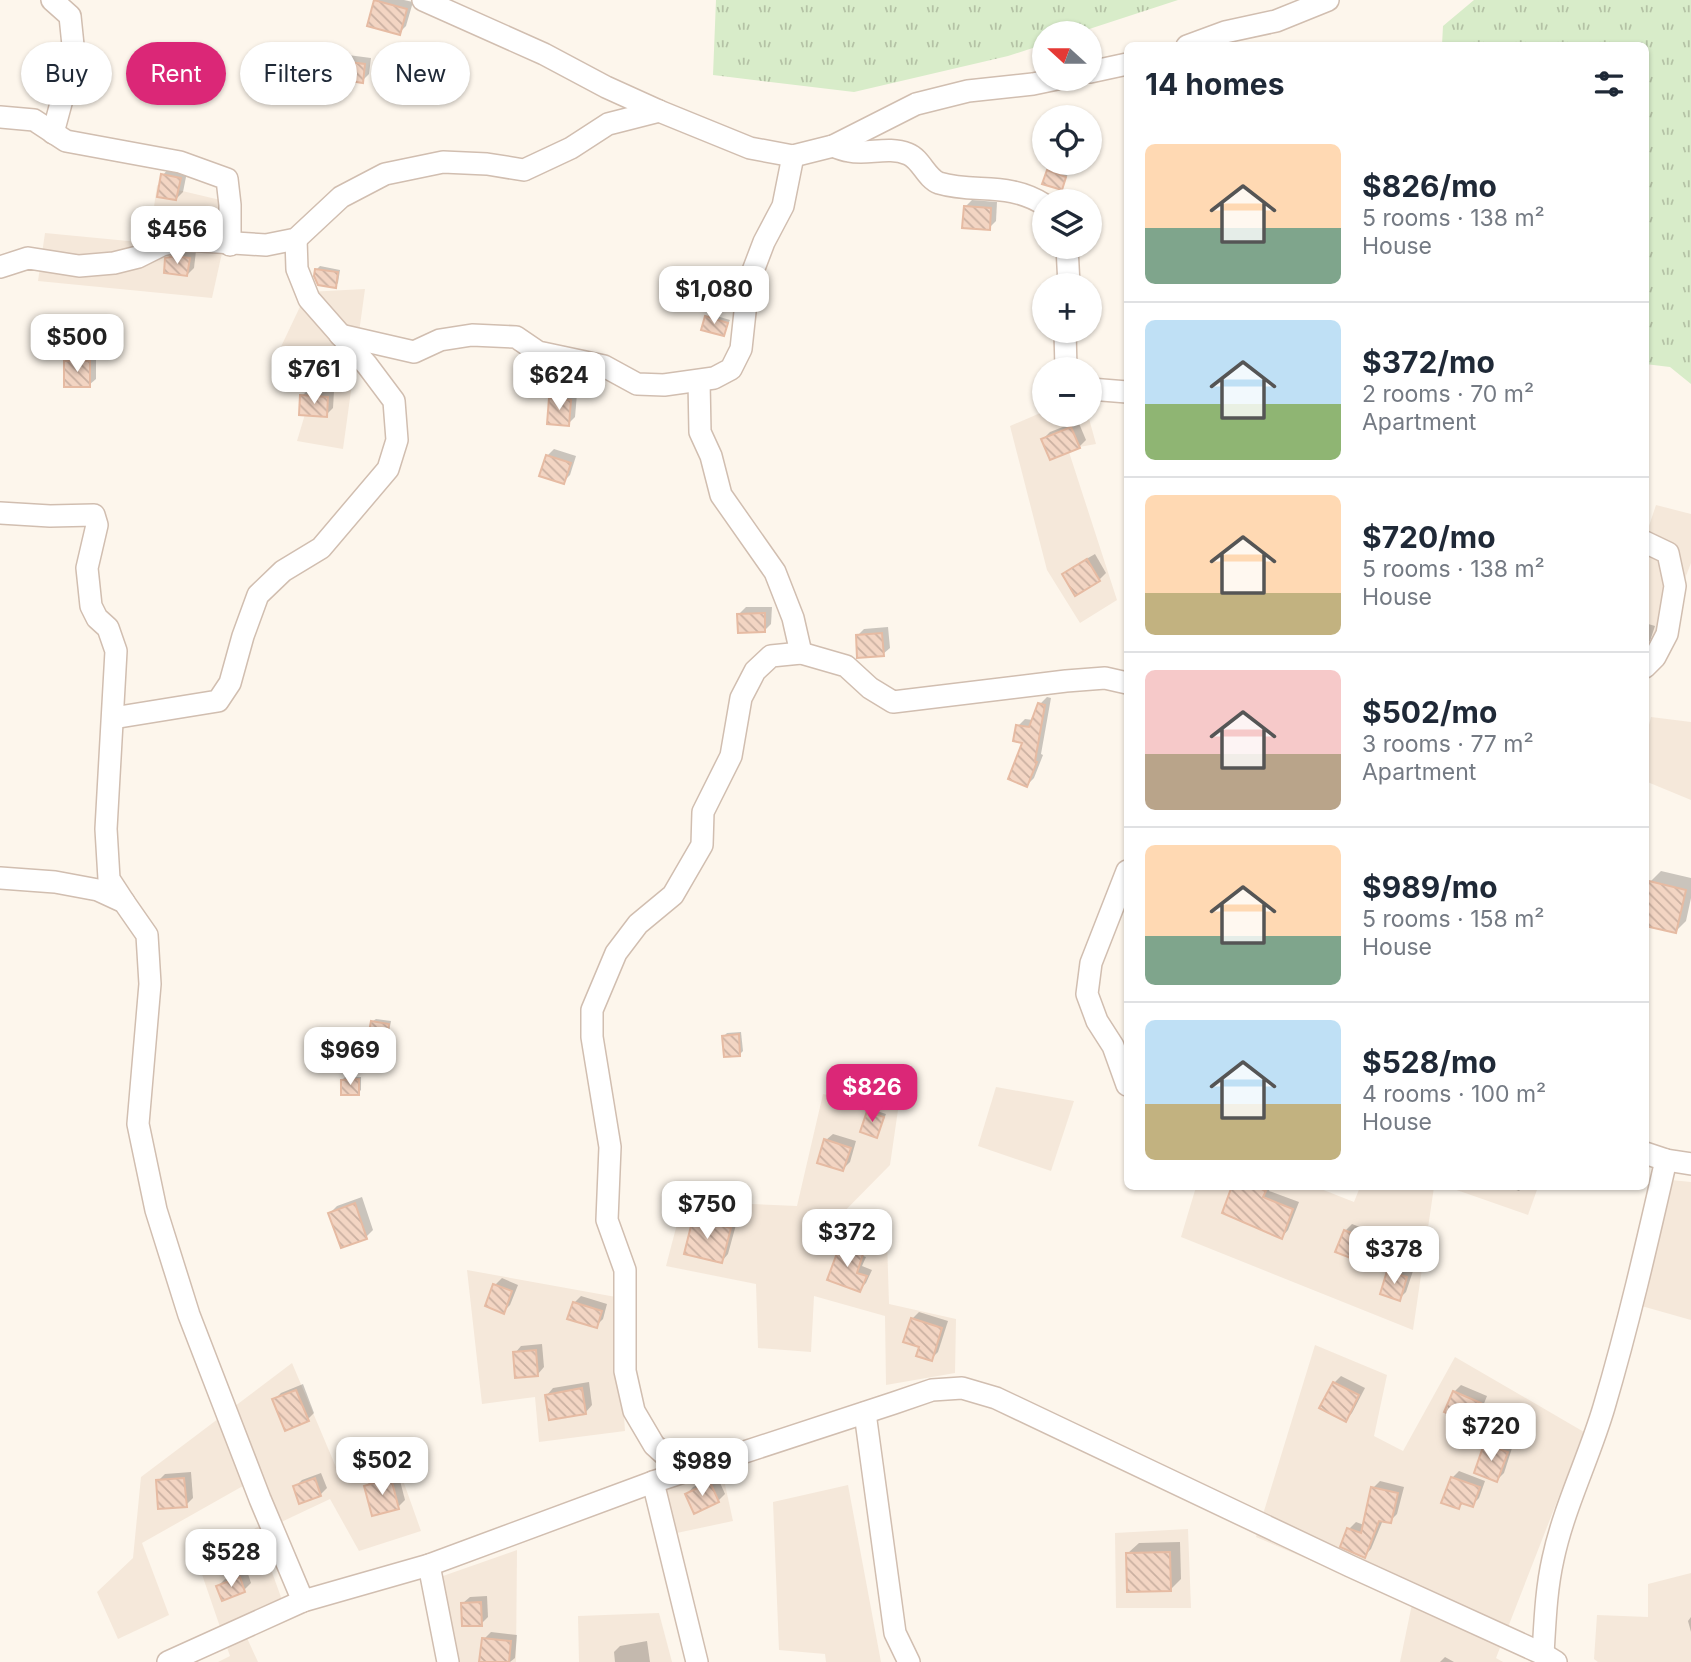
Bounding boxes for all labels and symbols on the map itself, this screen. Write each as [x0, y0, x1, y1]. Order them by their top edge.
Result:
north arrow [1032, 21, 1102, 91]
pin: $456 [136, 206, 218, 266]
pin: $1,080 [657, 266, 771, 326]
pin: $500 [36, 314, 118, 374]
pin: $761 [273, 346, 355, 406]
pin: $624 [518, 352, 600, 412]
pin: $969 [309, 1028, 391, 1087]
pin: $826 [831, 1064, 913, 1124]
pin: $750 [666, 1182, 748, 1241]
pin: $372 [806, 1210, 888, 1269]
pin: $378 [1353, 1226, 1435, 1286]
pin: $720 [1450, 1404, 1532, 1463]
pin: $502 [341, 1438, 423, 1497]
pin: $989 [661, 1438, 743, 1498]
pin: $528 [190, 1530, 272, 1589]

